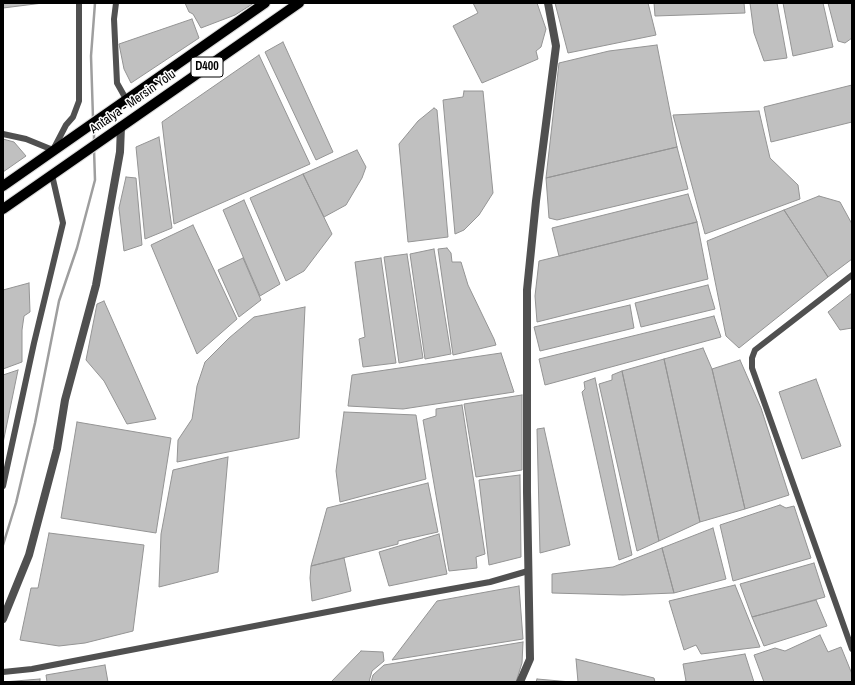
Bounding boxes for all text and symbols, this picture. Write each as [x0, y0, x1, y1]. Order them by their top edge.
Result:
road number: D400 [191, 57, 223, 77]
street label: Antalya - Mersin Yolu [87, 67, 179, 137]

